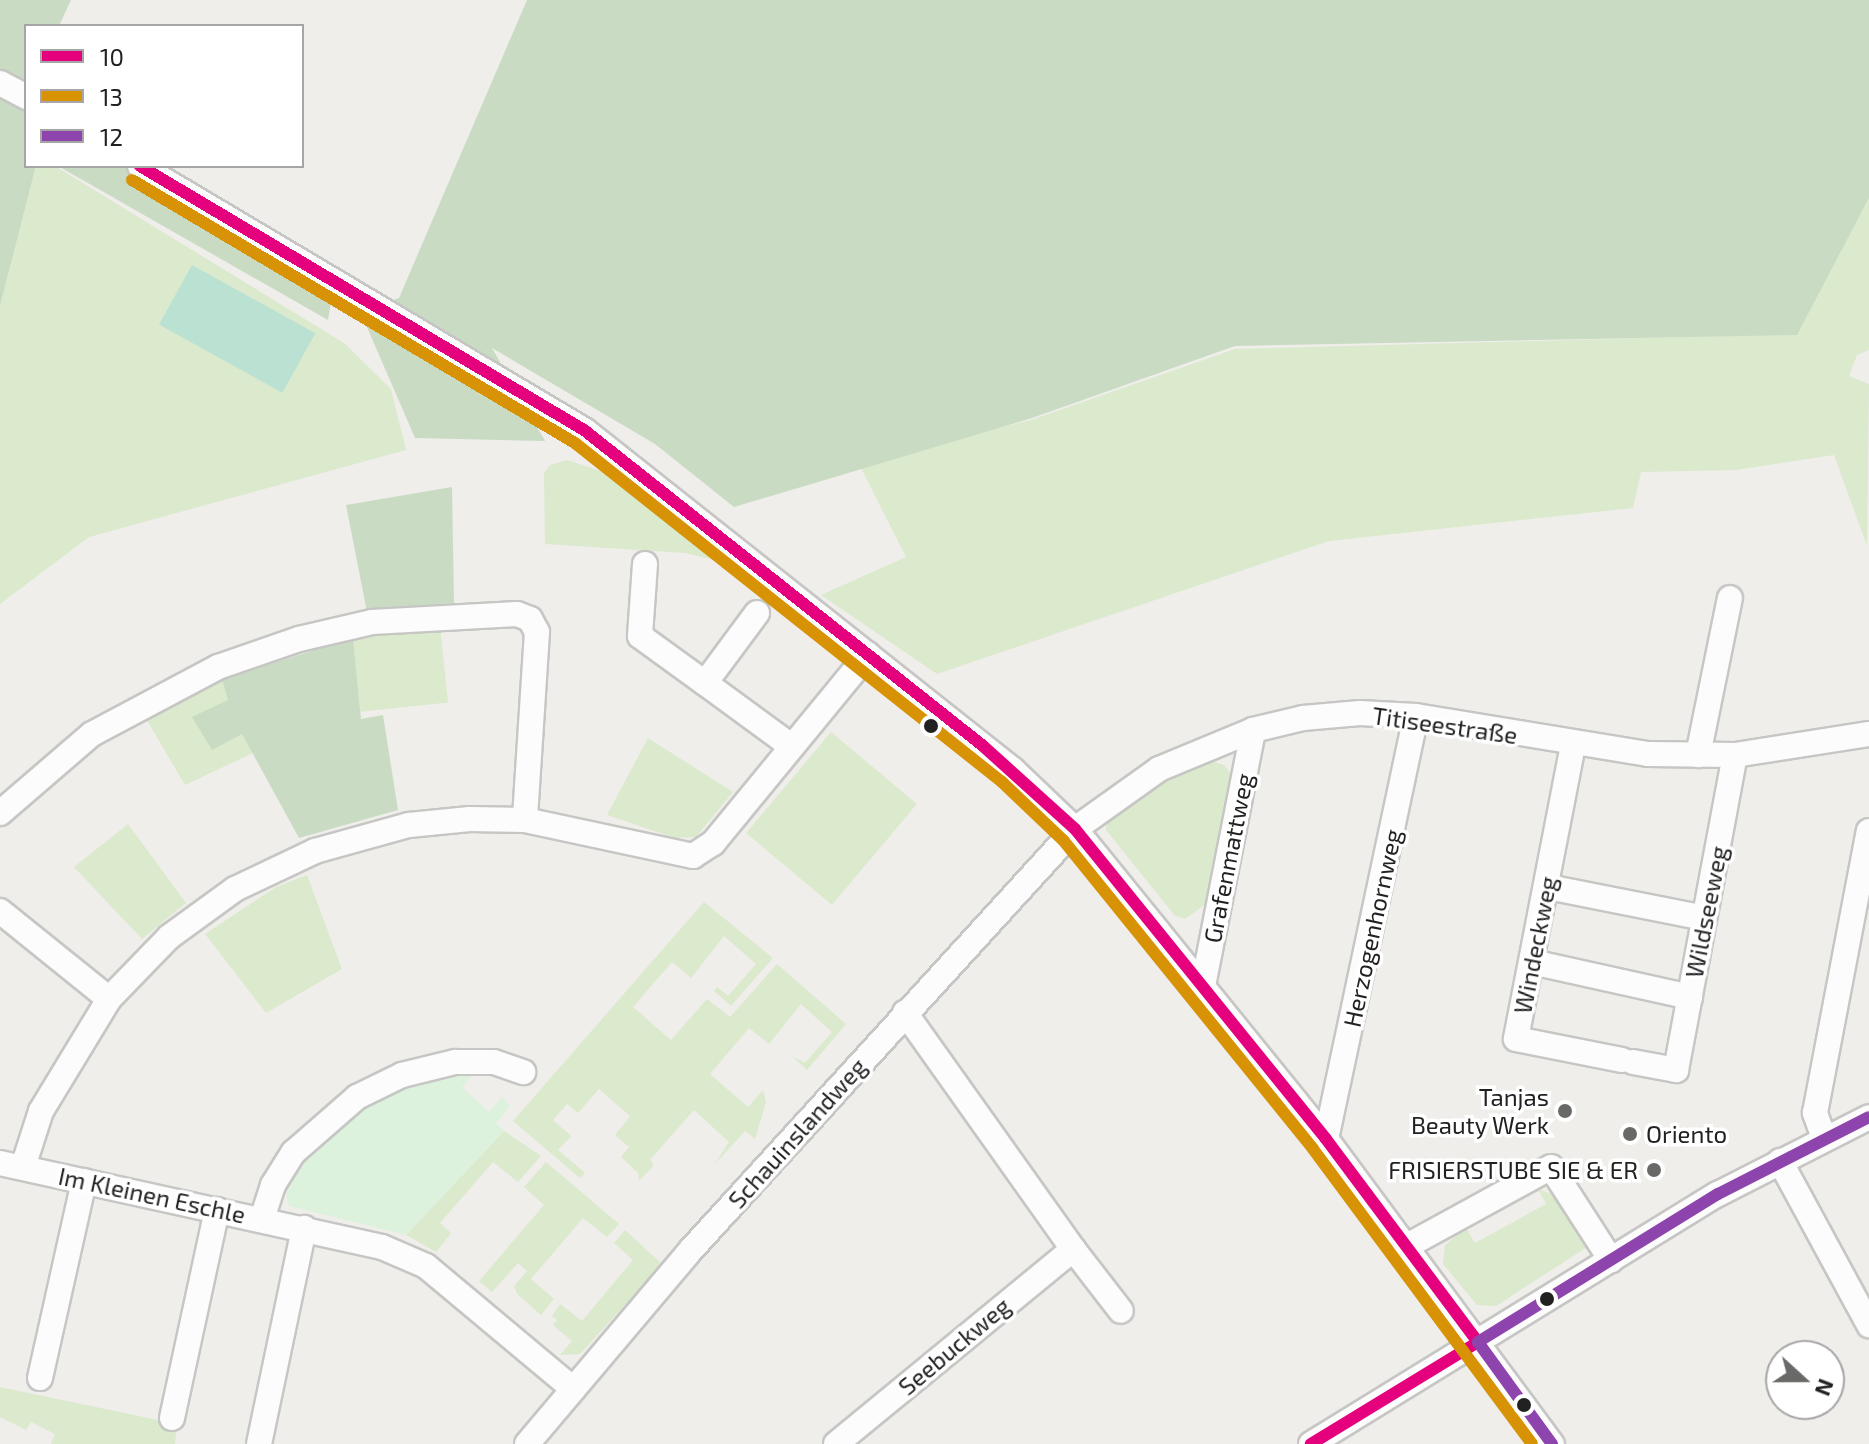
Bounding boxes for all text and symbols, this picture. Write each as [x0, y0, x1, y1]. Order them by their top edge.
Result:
legend [24, 24, 304, 168]
text: 10 [100, 42, 124, 71]
text: 13 [100, 82, 123, 111]
text: 12 [100, 122, 123, 151]
street label: Titiseestraße [1371, 701, 1519, 749]
unlabelled marker [923, 718, 939, 734]
street label: Grafenmattweg [1197, 771, 1259, 945]
street label: Herzogenhornweg [1337, 826, 1407, 1030]
street label: Wildseeweg [1679, 844, 1733, 980]
street label: Windeckweg [1508, 874, 1562, 1016]
street label: Schauinslandweg [722, 1052, 872, 1214]
place label: Tanjas Beauty Werk [1410, 1083, 1549, 1139]
marker: Tanjas Beauty Werk [1556, 1102, 1574, 1120]
place label: Oriento [1646, 1120, 1727, 1148]
marker: Oriento [1621, 1125, 1639, 1143]
place label: FRISIERSTUBE SIE & ER [1388, 1156, 1638, 1184]
street label: Im Kleinen Eschle [56, 1161, 248, 1229]
marker: FRISIERSTUBE SIE & ER [1645, 1161, 1663, 1179]
street label: Seebuckweg [892, 1291, 1016, 1401]
unlabelled marker [1539, 1291, 1555, 1307]
north arrow [1765, 1340, 1845, 1420]
text: N [1811, 1376, 1841, 1400]
unlabelled marker [1516, 1397, 1532, 1413]

